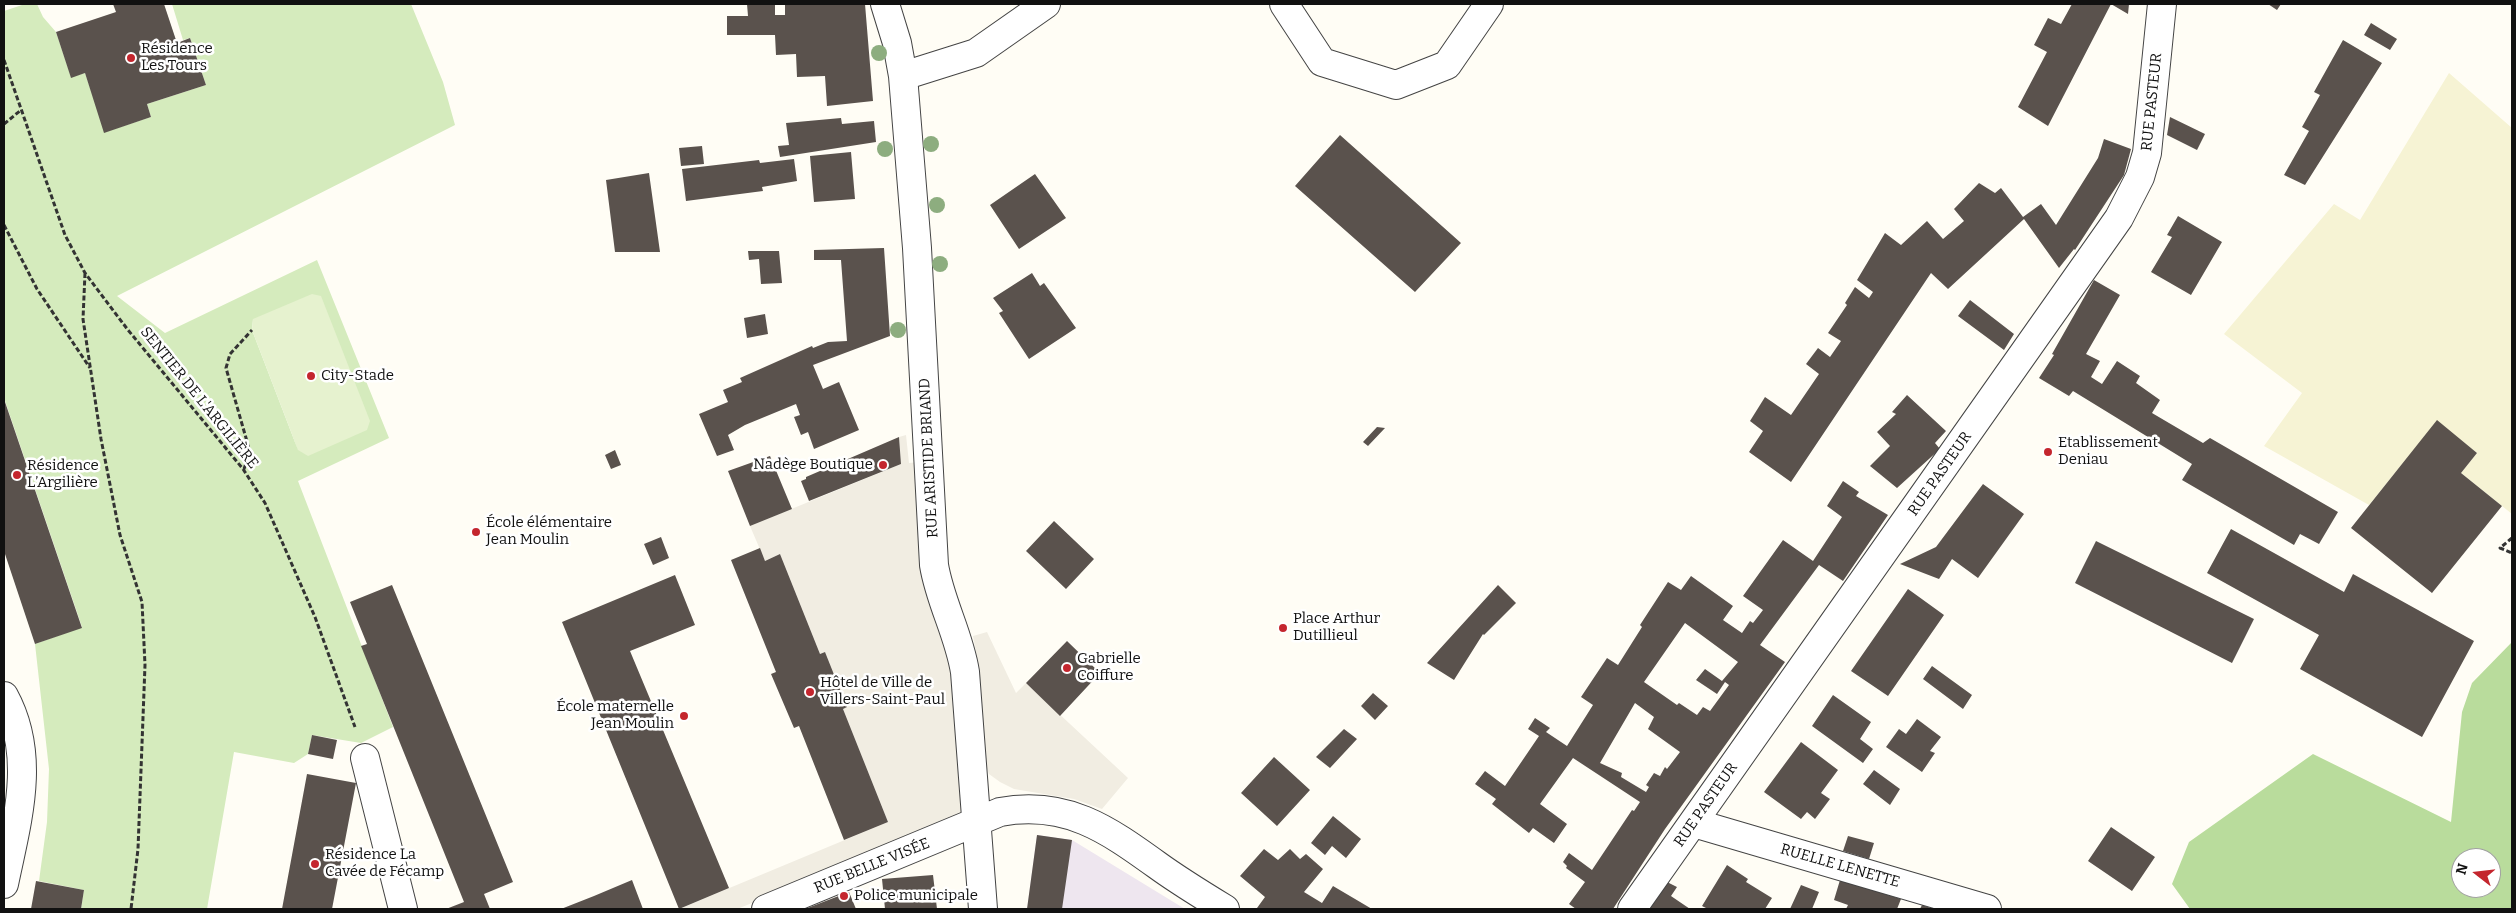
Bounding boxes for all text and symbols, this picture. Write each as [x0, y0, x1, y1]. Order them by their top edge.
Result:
place label: Résidence Les Tours [141, 40, 213, 75]
marker: Résidence Les Tours [125, 52, 137, 64]
street label: RUE PASTEUR [2138, 52, 2166, 152]
street label: SENTIER DE L'ARGILIÈRE [136, 323, 262, 473]
place label: City-Stade [321, 367, 394, 385]
marker: City-Stade [305, 370, 317, 382]
street label: RUE ARISTIDE BRIAND [916, 378, 942, 538]
street label: RUE PASTEUR [1904, 428, 1976, 520]
place label: Etablissement Deniau [2058, 434, 2158, 469]
marker: Etablissement Deniau [2042, 446, 2054, 458]
place label: Nadège Boutique [753, 456, 873, 474]
place label: Résidence L’Argilière [27, 457, 99, 492]
marker: Nadège Boutique [877, 459, 889, 471]
marker: Résidence L’Argilière [11, 469, 23, 481]
place label: École élémentaire Jean Moulin [486, 514, 612, 549]
marker: École élémentaire Jean Moulin [470, 526, 482, 538]
place label: Place Arthur Dutillieul [1293, 610, 1380, 645]
marker: Place Arthur Dutillieul [1277, 622, 1289, 634]
place label: Gabrielle Coiffure [1077, 650, 1141, 685]
marker: Gabrielle Coiffure [1061, 662, 1073, 674]
place label: Hôtel de Ville de Villers-Saint-Paul [820, 674, 945, 709]
marker: Hôtel de Ville de Villers-Saint-Paul [804, 686, 816, 698]
place label: École maternelle Jean Moulin [556, 698, 674, 733]
marker: École maternelle Jean Moulin [678, 710, 690, 722]
street label: RUE PASTEUR [1670, 759, 1742, 851]
street label: RUE BELLE VISÉE [812, 835, 932, 897]
street label: RUELLE LENETTE [1778, 840, 1902, 892]
place label: Résidence La Cavée de Fécamp [325, 846, 444, 881]
north arrow [2451, 848, 2501, 898]
marker: Résidence La Cavée de Fécamp [309, 858, 321, 870]
text: N [2452, 861, 2472, 877]
place label: Police municipale [854, 887, 978, 905]
marker: Police municipale [838, 890, 850, 902]

